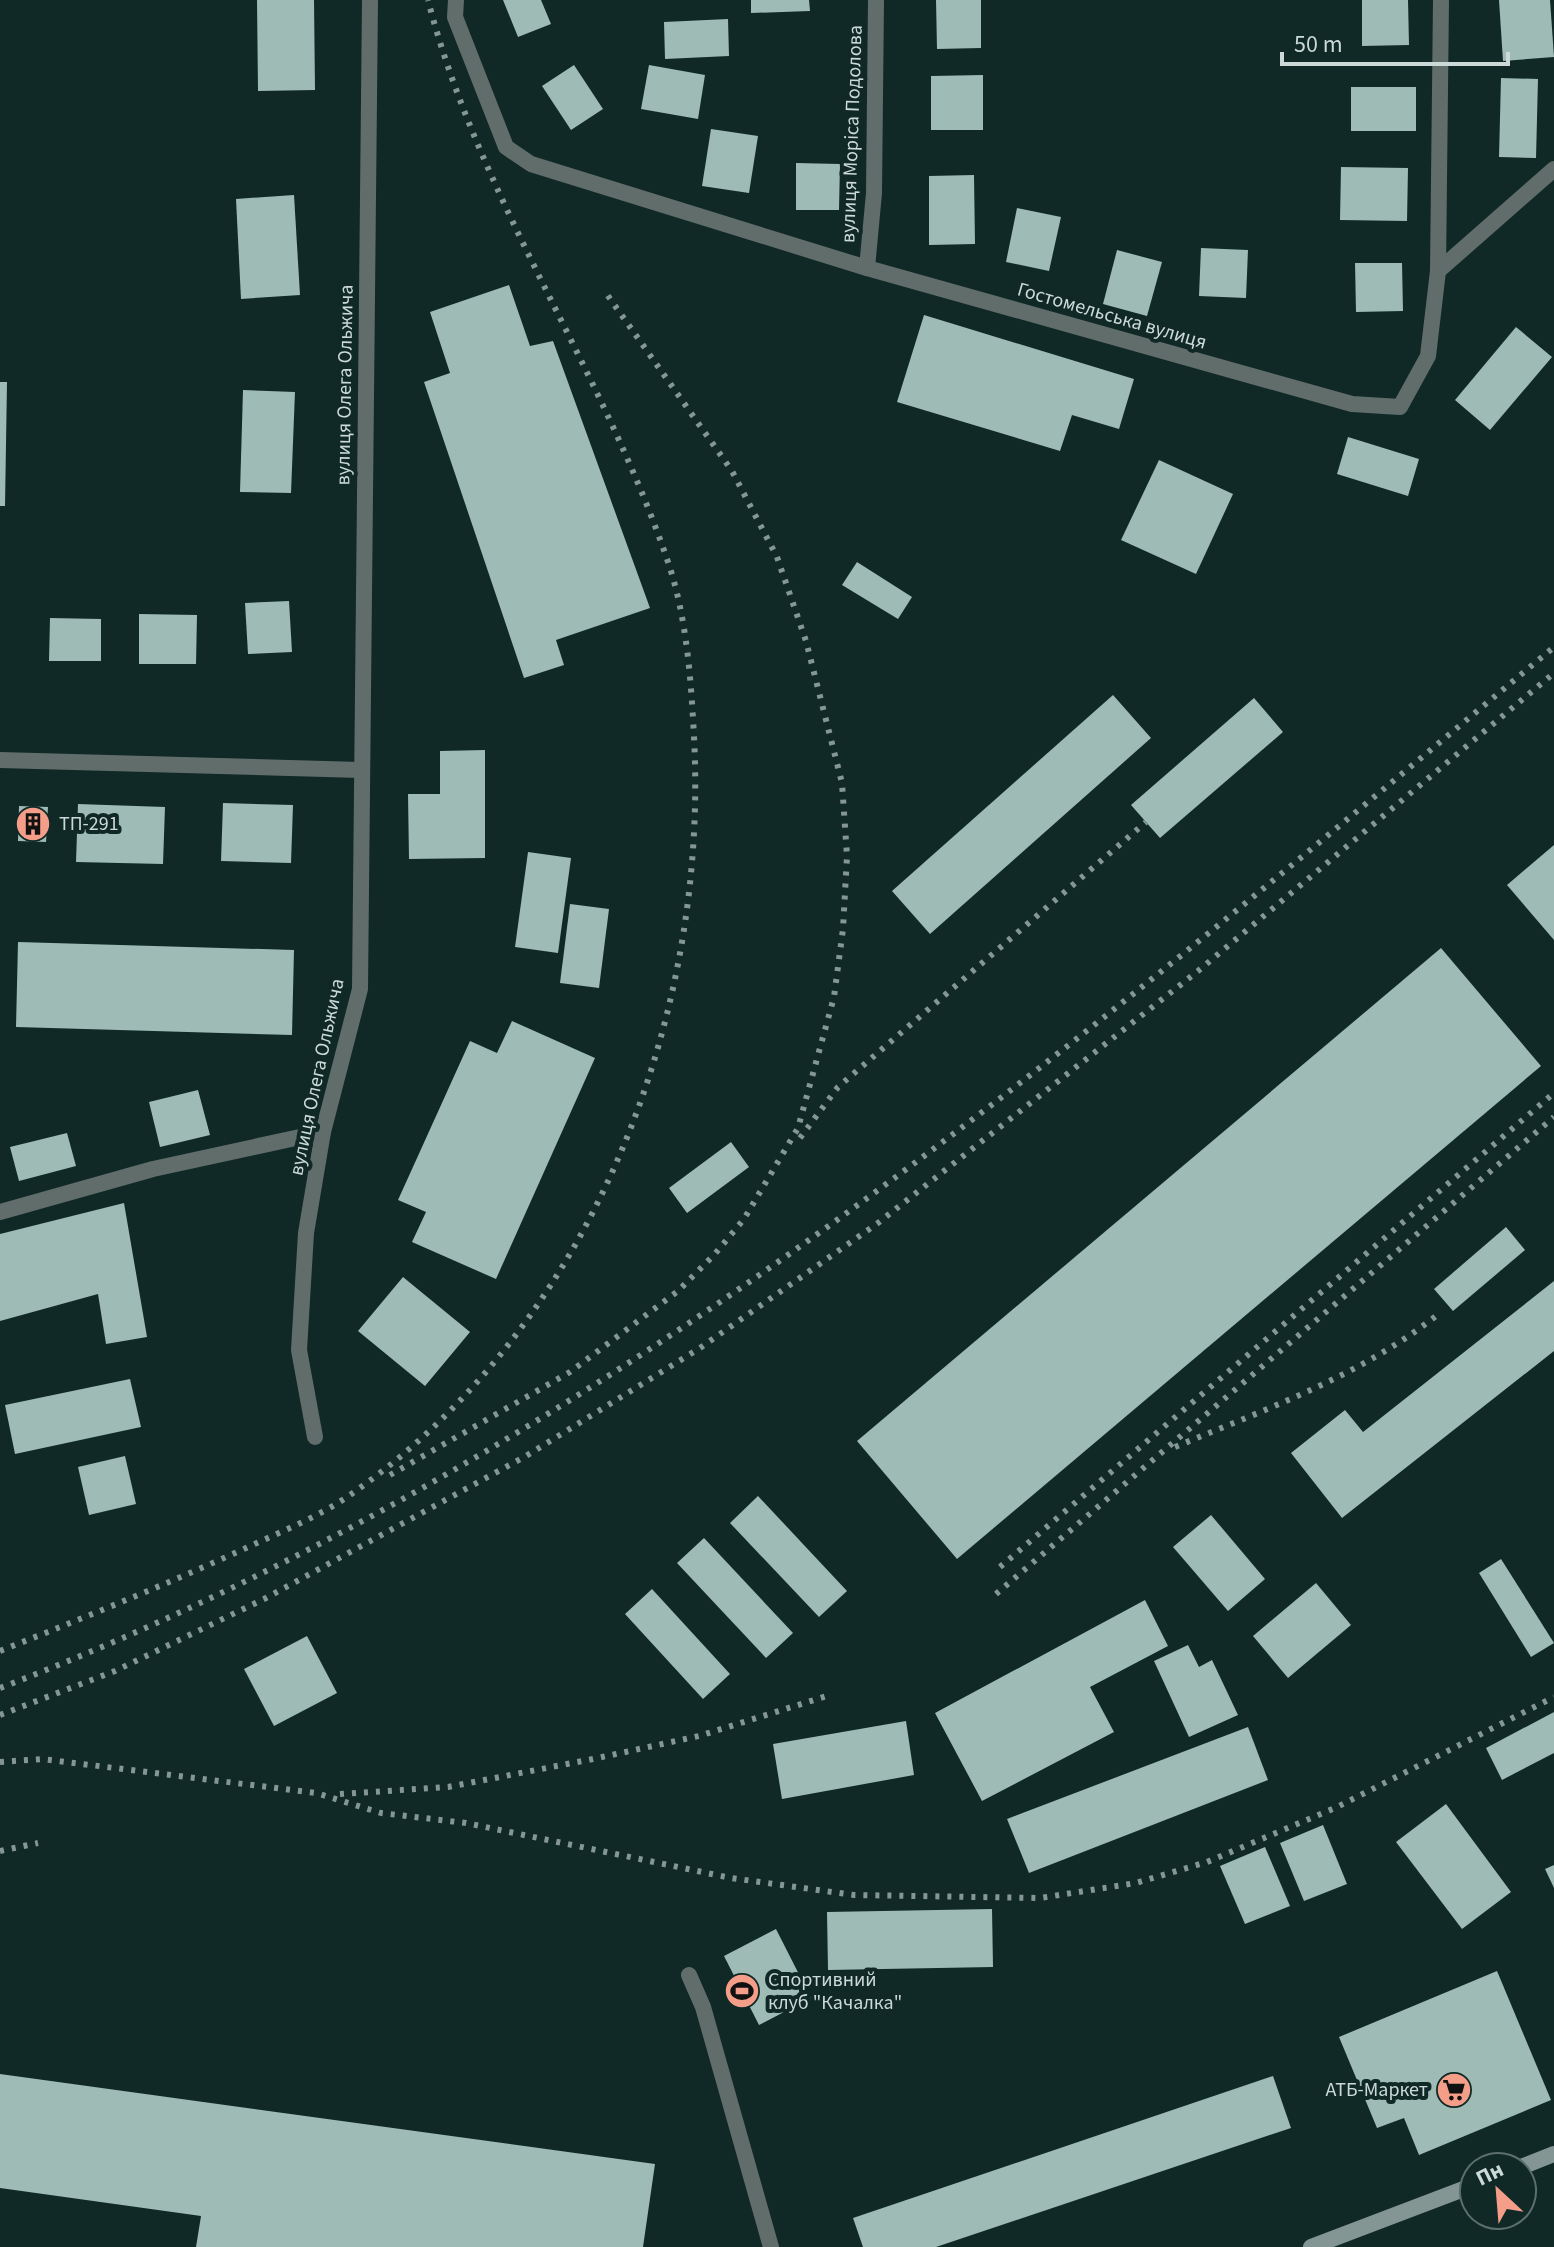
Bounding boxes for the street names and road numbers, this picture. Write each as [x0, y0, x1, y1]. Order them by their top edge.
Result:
street label: вулиця Моріса Подолова [834, 25, 870, 243]
street label: Гостомельська вулиця [1014, 276, 1210, 356]
street label: вулиця Олега Ольжича [329, 284, 361, 486]
street label: вулиця Олега Ольжича [282, 976, 352, 1178]

